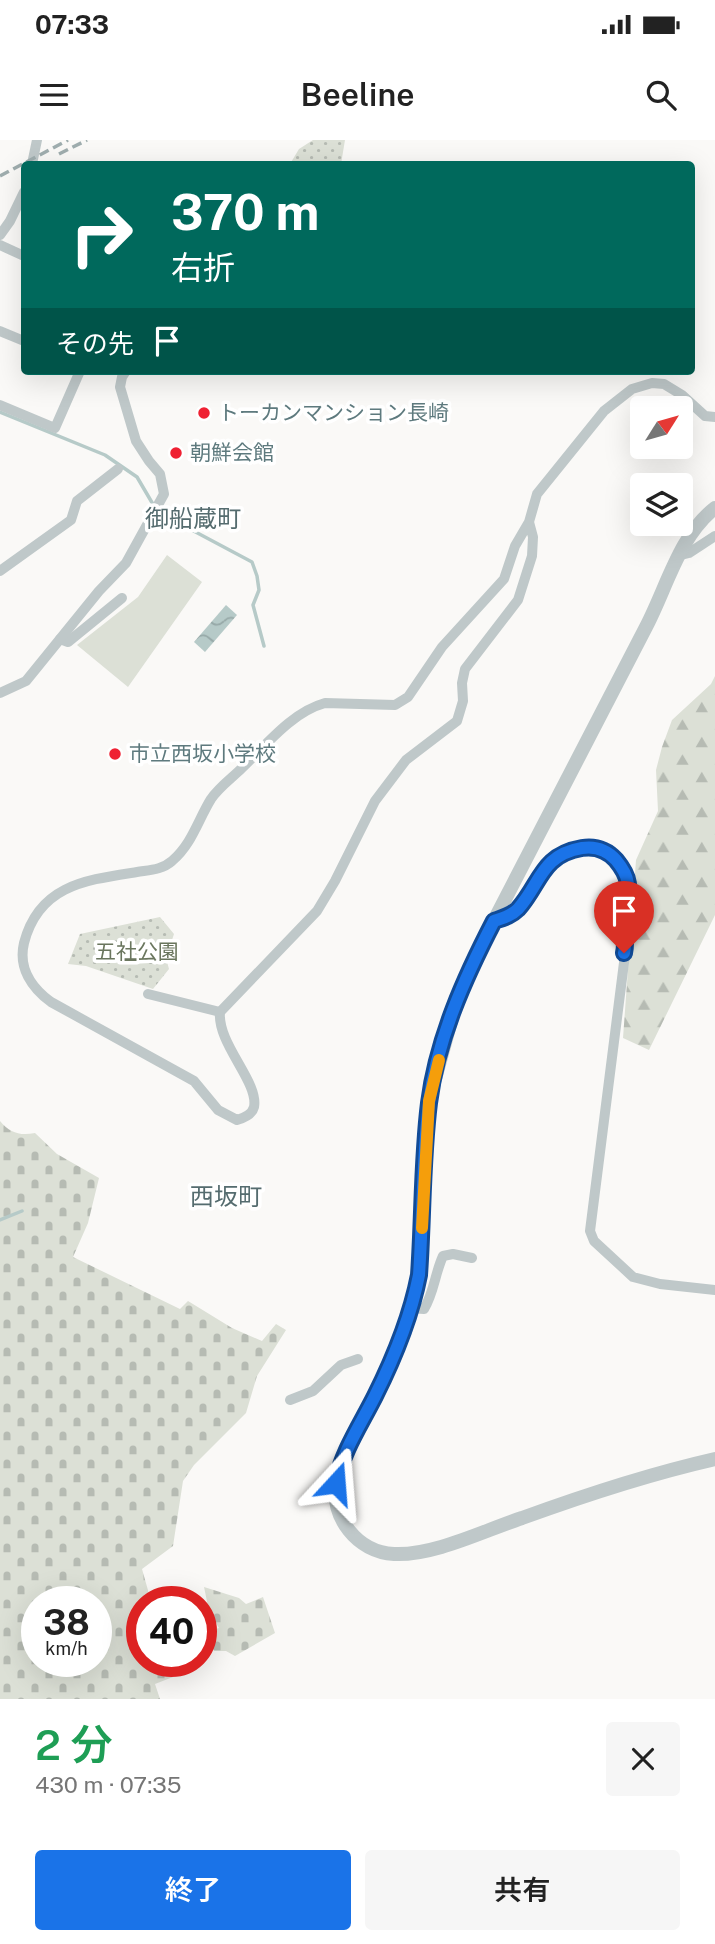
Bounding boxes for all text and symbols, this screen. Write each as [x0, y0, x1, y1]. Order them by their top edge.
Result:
text: 07:33 [35, 9, 109, 40]
icon: menu [35, 76, 73, 114]
text: Beeline [301, 76, 414, 113]
icon: search [642, 76, 680, 114]
text: 370 m [171, 183, 320, 241]
icon: right [56, 189, 147, 280]
text: 右折 [171, 249, 235, 286]
icon: arrive [148, 322, 186, 360]
text: その先 [56, 328, 134, 359]
north arrow [630, 396, 693, 458]
map controls [630, 396, 693, 536]
place label: トーカンマンション長崎 [218, 400, 449, 425]
marker: トーカンマンション長崎 [196, 405, 212, 421]
place label: 朝鮮会館 [190, 440, 274, 465]
marker: 朝鮮会館 [168, 445, 184, 461]
button: layers [630, 473, 693, 536]
district label: 御船蔵町 [145, 504, 241, 532]
place label: 市立西坂小学校 [129, 741, 276, 766]
marker: 市立西坂小学校 [107, 746, 123, 762]
pin [594, 881, 654, 953]
icon: arrive [605, 892, 643, 930]
park label: 五社公園 [95, 939, 179, 964]
district label: 西坂町 [190, 1182, 262, 1210]
position arrow [299, 1446, 373, 1520]
speed limit sign: 40 [126, 1586, 217, 1677]
text: 38 [43, 1602, 90, 1643]
text: km/h [45, 1638, 88, 1659]
text: 2 分 [35, 1720, 113, 1769]
button: close [606, 1722, 680, 1796]
text: 430 m · 07:35 [35, 1771, 182, 1798]
button: 終了 [35, 1850, 351, 1930]
button: 共有 [365, 1850, 680, 1930]

